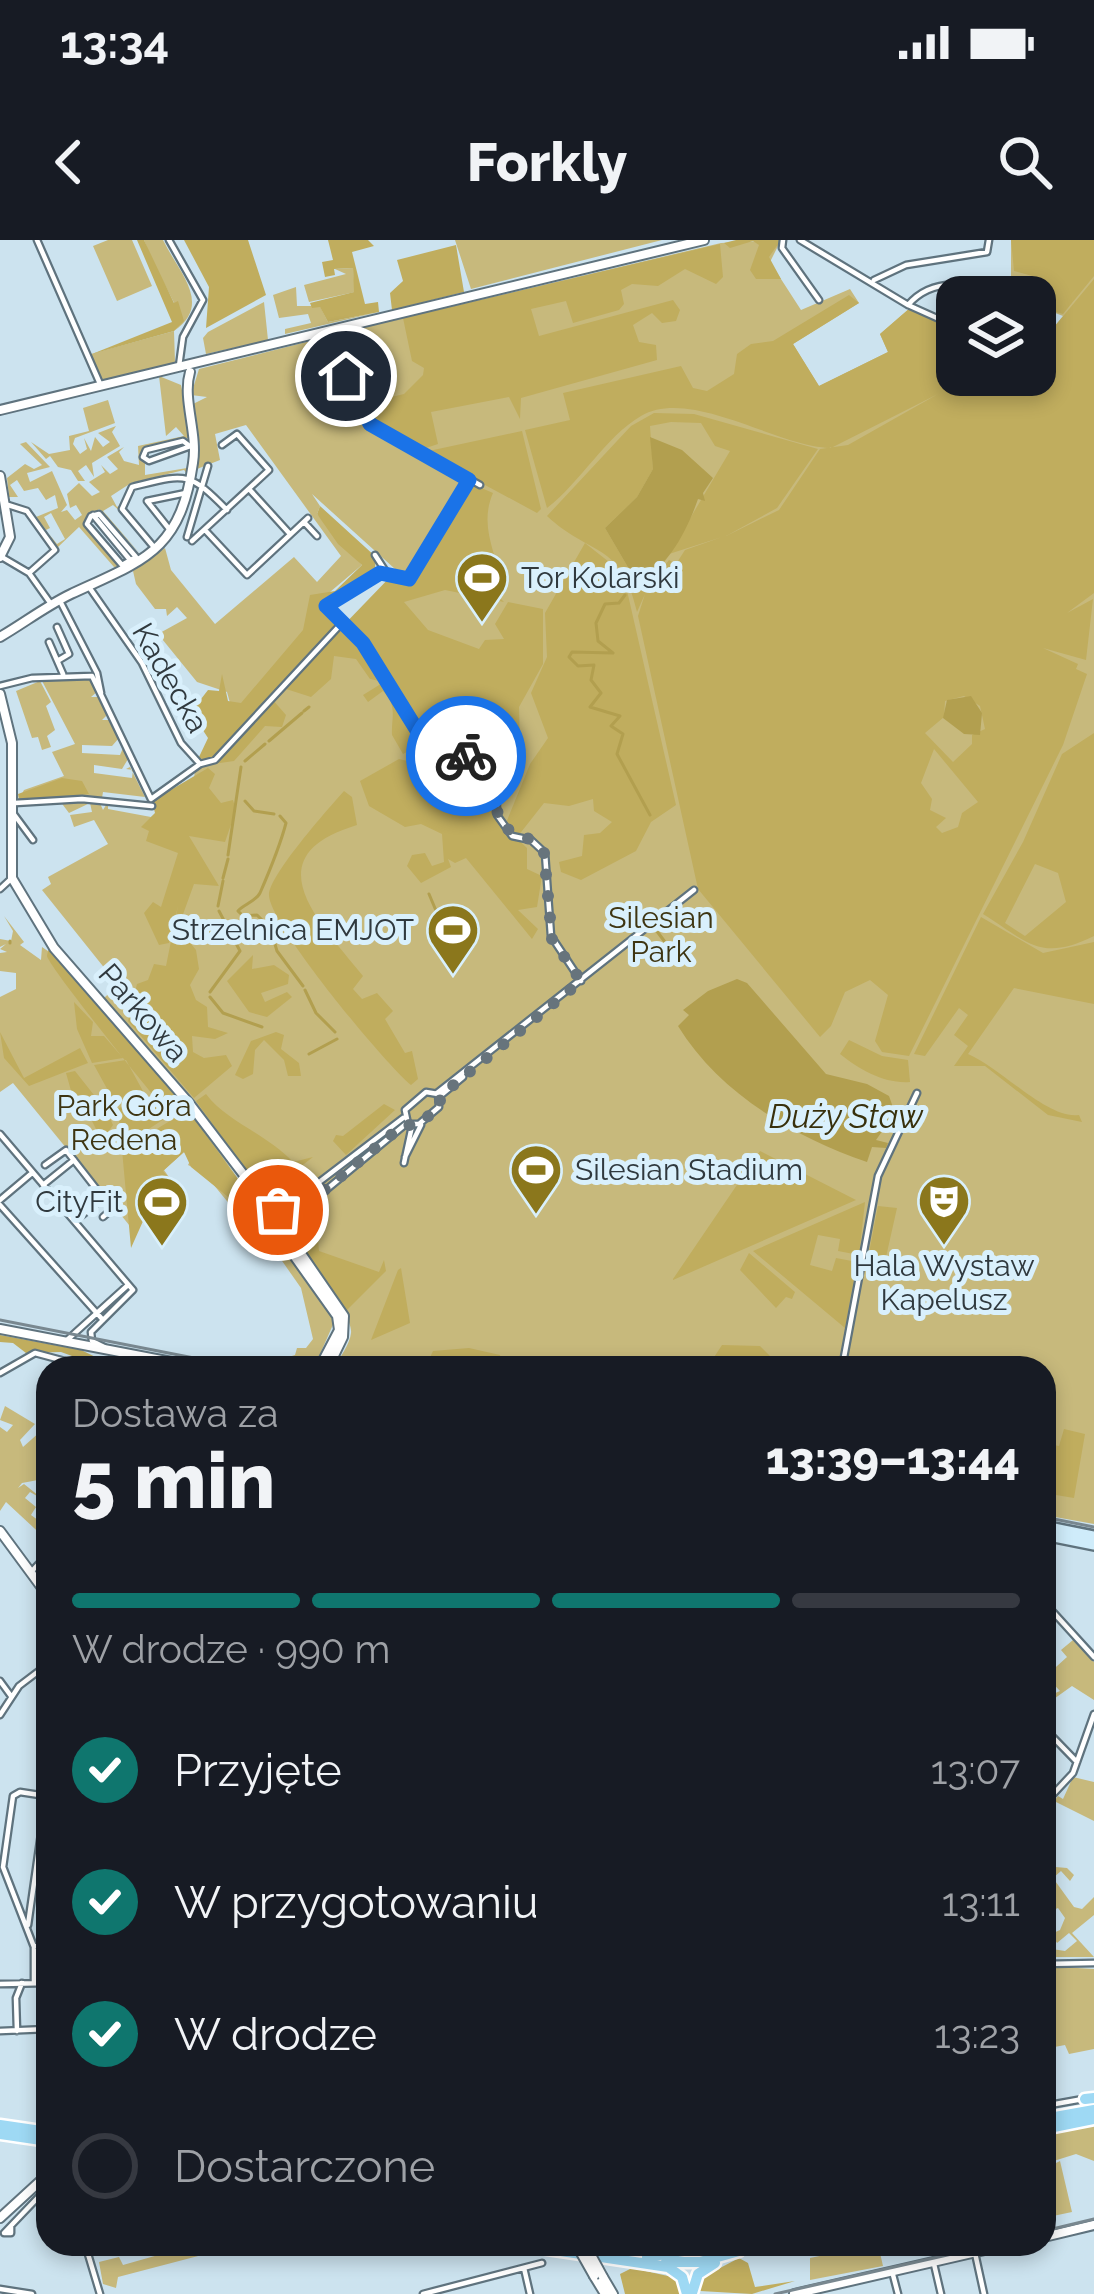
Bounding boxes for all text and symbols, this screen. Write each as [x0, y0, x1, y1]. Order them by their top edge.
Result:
text: 13:34 [60, 16, 169, 69]
icon: back [36, 129, 102, 195]
icon: search [992, 129, 1058, 195]
text: Forkly [467, 130, 627, 194]
map controls [936, 276, 1056, 396]
button: layers [936, 276, 1056, 396]
pin [295, 325, 397, 427]
icon: home [313, 343, 379, 409]
sports icon: Tor Kolarski [454, 550, 510, 624]
place label: Tor Kolarski [521, 560, 679, 595]
street label: Kadecka [125, 617, 216, 739]
courier [406, 696, 526, 816]
icon: bike [433, 723, 499, 789]
park label: Silesian Park [608, 900, 714, 969]
sports icon: Strzelnica EMJOT [425, 902, 481, 976]
place label: Strzelnica EMJOT [172, 912, 414, 947]
street label: Parkowa [91, 957, 195, 1069]
park label: Park Góra Redena [56, 1088, 192, 1157]
water label: Duży Staw [769, 1097, 924, 1136]
sports icon: Silesian Stadium [508, 1142, 564, 1216]
place label: Silesian Stadium [575, 1152, 803, 1187]
pin [227, 1159, 329, 1261]
theatre icon: Hala Wystaw Kapelusz [916, 1173, 972, 1247]
sports icon: CityFit [134, 1174, 190, 1248]
icon: bag [245, 1177, 311, 1243]
place label: CityFit [35, 1184, 123, 1219]
place label: Hala Wystaw Kapelusz [853, 1248, 1035, 1317]
text: Dostawa za [72, 1390, 278, 1436]
text: 13:39–13:44 [766, 1432, 1020, 1485]
text: 5 min [72, 1435, 275, 1526]
text: W drodze · 990 m [72, 1626, 390, 1672]
icon: check [72, 1737, 138, 1803]
text: Przyjęte [174, 1744, 342, 1797]
text: 13:07 [931, 1747, 1020, 1793]
icon: check [72, 1869, 138, 1935]
text: W przygotowaniu [174, 1876, 538, 1929]
text: 13:11 [942, 1879, 1020, 1925]
icon: check [72, 2001, 138, 2067]
text: W drodze [174, 2008, 377, 2061]
text: 13:23 [934, 2011, 1020, 2057]
text: Dostarczone [174, 2140, 435, 2193]

